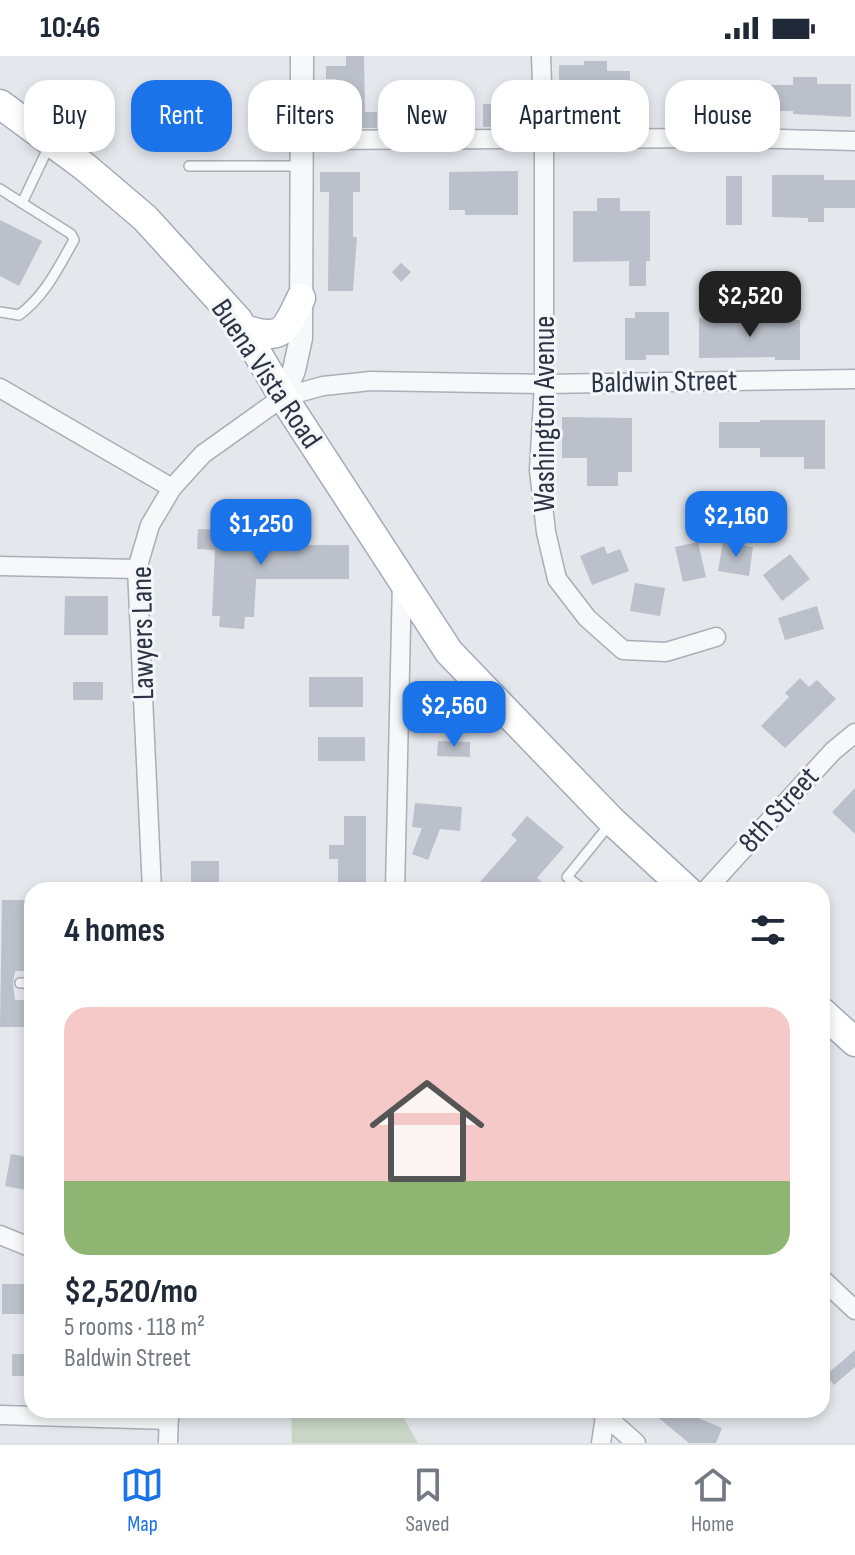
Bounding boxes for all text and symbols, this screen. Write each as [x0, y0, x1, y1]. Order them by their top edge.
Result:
text: 10:46 [40, 10, 100, 46]
chip: Buy [24, 80, 115, 152]
chip: Rent [131, 80, 232, 152]
chip: Filters [248, 80, 362, 152]
chip: New [378, 80, 475, 152]
chip: Apartment [491, 80, 649, 152]
chip: House [665, 80, 780, 152]
pin: $2,520 [685, 271, 815, 339]
text: $2,520 [717, 281, 783, 312]
street label: Buena Vista Road [203, 293, 329, 455]
street label: Washington Avenue [527, 316, 563, 512]
street label: Baldwin Street [590, 363, 738, 401]
pin: $2,160 [671, 491, 801, 559]
pin: $1,250 [196, 499, 326, 567]
text: $2,160 [703, 501, 769, 532]
text: $1,250 [228, 509, 294, 540]
street label: Lawyers Lane [124, 566, 162, 700]
pin: $2,560 [389, 681, 519, 749]
text: $2,560 [421, 691, 487, 722]
street label: 8th Street [731, 760, 827, 860]
icon: filters [746, 908, 790, 952]
text: 4 homes [64, 910, 165, 951]
icon: home [355, 1059, 499, 1203]
text: $2,520/mo [64, 1271, 198, 1312]
text: 5 rooms · 118 m² [64, 1312, 205, 1343]
text: Baldwin Street [64, 1343, 191, 1374]
tab: Map [120, 1463, 164, 1538]
tab: Saved [405, 1463, 450, 1538]
tab: Home [691, 1463, 735, 1538]

